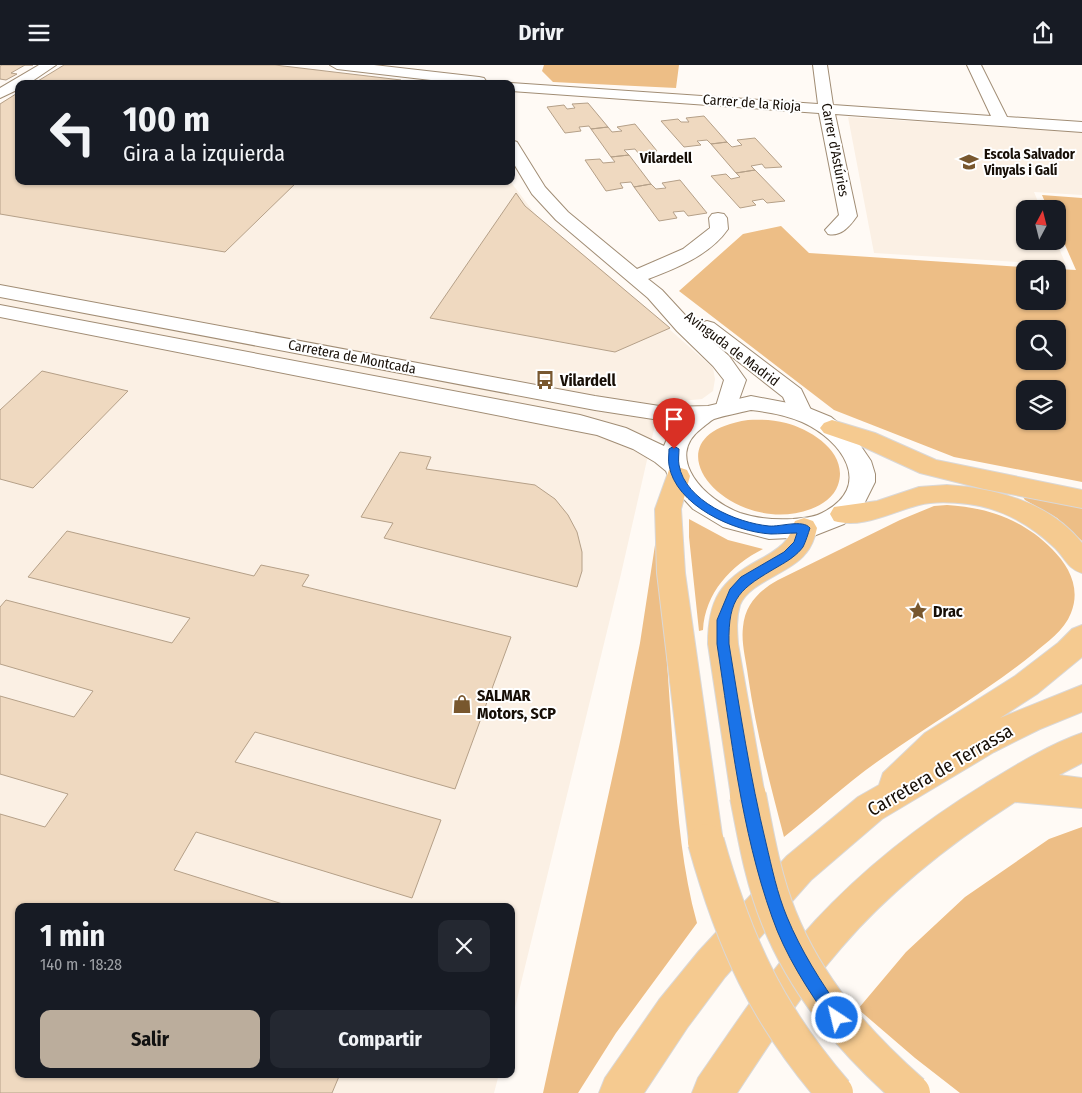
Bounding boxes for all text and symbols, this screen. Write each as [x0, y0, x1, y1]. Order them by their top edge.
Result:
icon: menu [25, 19, 53, 47]
text: Drivr [518, 19, 564, 46]
icon: share [1029, 19, 1057, 47]
street label: Carrer de la Rioja [702, 91, 802, 115]
text: 100 m [123, 98, 210, 140]
icon: left [40, 100, 105, 165]
street label: Carrer d'Astúries [818, 102, 852, 198]
text: Gira a la izquierda [123, 140, 285, 167]
place label: Escola Salvador Vinyals i Galí [983, 146, 1076, 179]
district label: Vilardell [639, 149, 693, 167]
school or university icon: Escola Salvador Vinyals i Galí [958, 151, 980, 173]
north arrow [1016, 200, 1066, 250]
map controls [1016, 200, 1066, 430]
button: sound [1016, 260, 1066, 310]
street label: Avinguda de Madrid [681, 308, 783, 390]
button: search [1016, 320, 1066, 370]
street label: Carretera de Montcada [287, 336, 417, 378]
bus stop icon: Vilardell [534, 369, 556, 391]
place label: Vilardell [559, 371, 616, 390]
button: layers [1016, 380, 1066, 430]
pin [653, 398, 695, 449]
icon: arrive [660, 405, 688, 433]
place icon: Drac [907, 600, 929, 622]
place label: Drac [933, 602, 963, 621]
place label: SALMAR Motors, SCP [477, 686, 556, 723]
shop icon: SALMAR Motors, SCP [451, 693, 473, 715]
street label: Carretera de Terrassa [863, 719, 1017, 821]
text: 1 min [40, 918, 105, 954]
button: close [438, 920, 490, 972]
text: 140 m · 18:28 [40, 955, 122, 974]
position arrow [810, 991, 862, 1043]
button: Salir [40, 1010, 260, 1068]
button: Compartir [270, 1010, 490, 1068]

